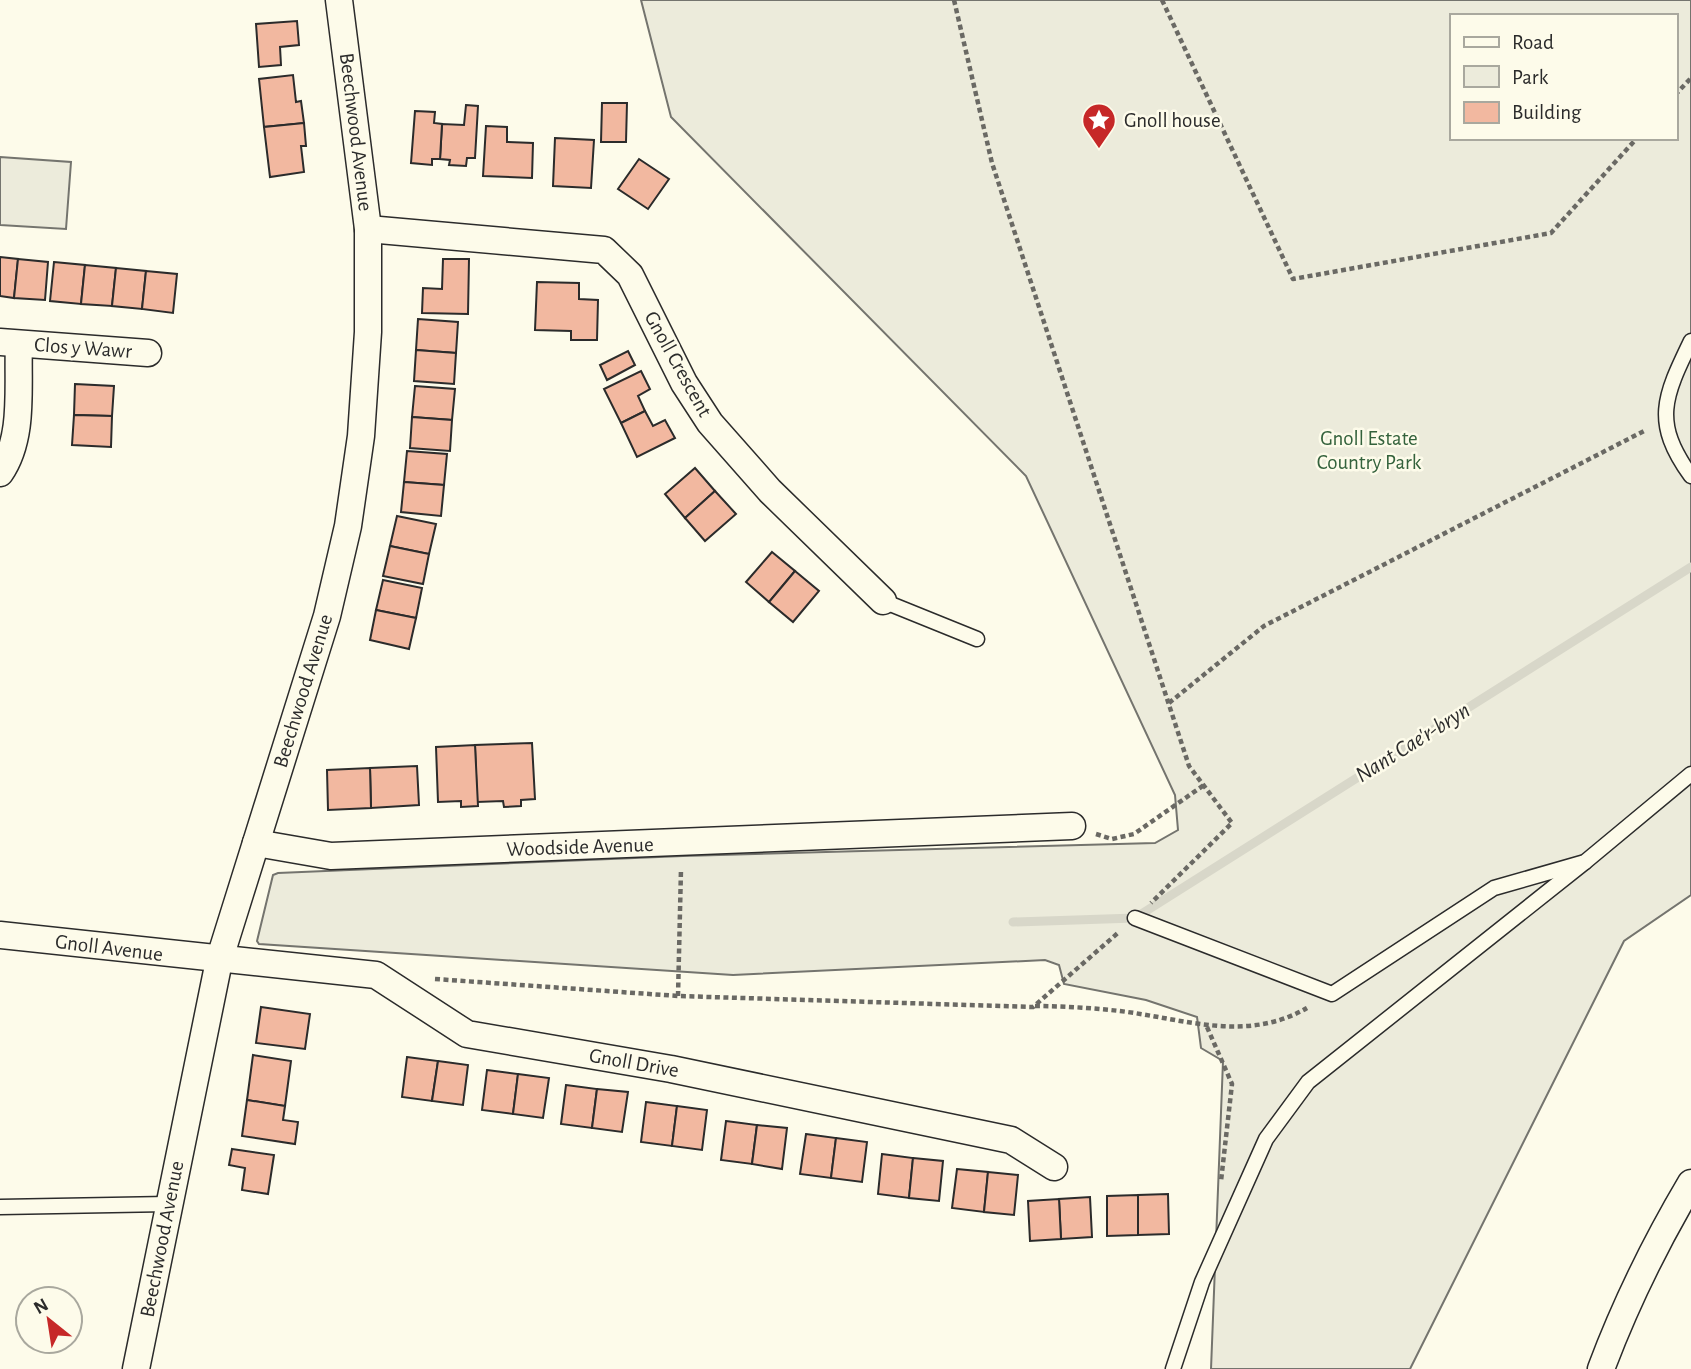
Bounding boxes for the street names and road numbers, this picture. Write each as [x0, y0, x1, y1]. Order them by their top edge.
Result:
street label: Beechwood Avenue [336, 52, 376, 212]
street label: Gnoll Crescent [640, 308, 716, 421]
street label: Clos y Wawr [33, 334, 133, 362]
street label: Beechwood Avenue [270, 612, 336, 770]
street label: Woodside Avenue [506, 834, 654, 860]
street label: Gnoll Avenue [54, 931, 164, 965]
street label: Gnoll Drive [587, 1045, 681, 1081]
street label: Beechwood Avenue [137, 1159, 187, 1319]

